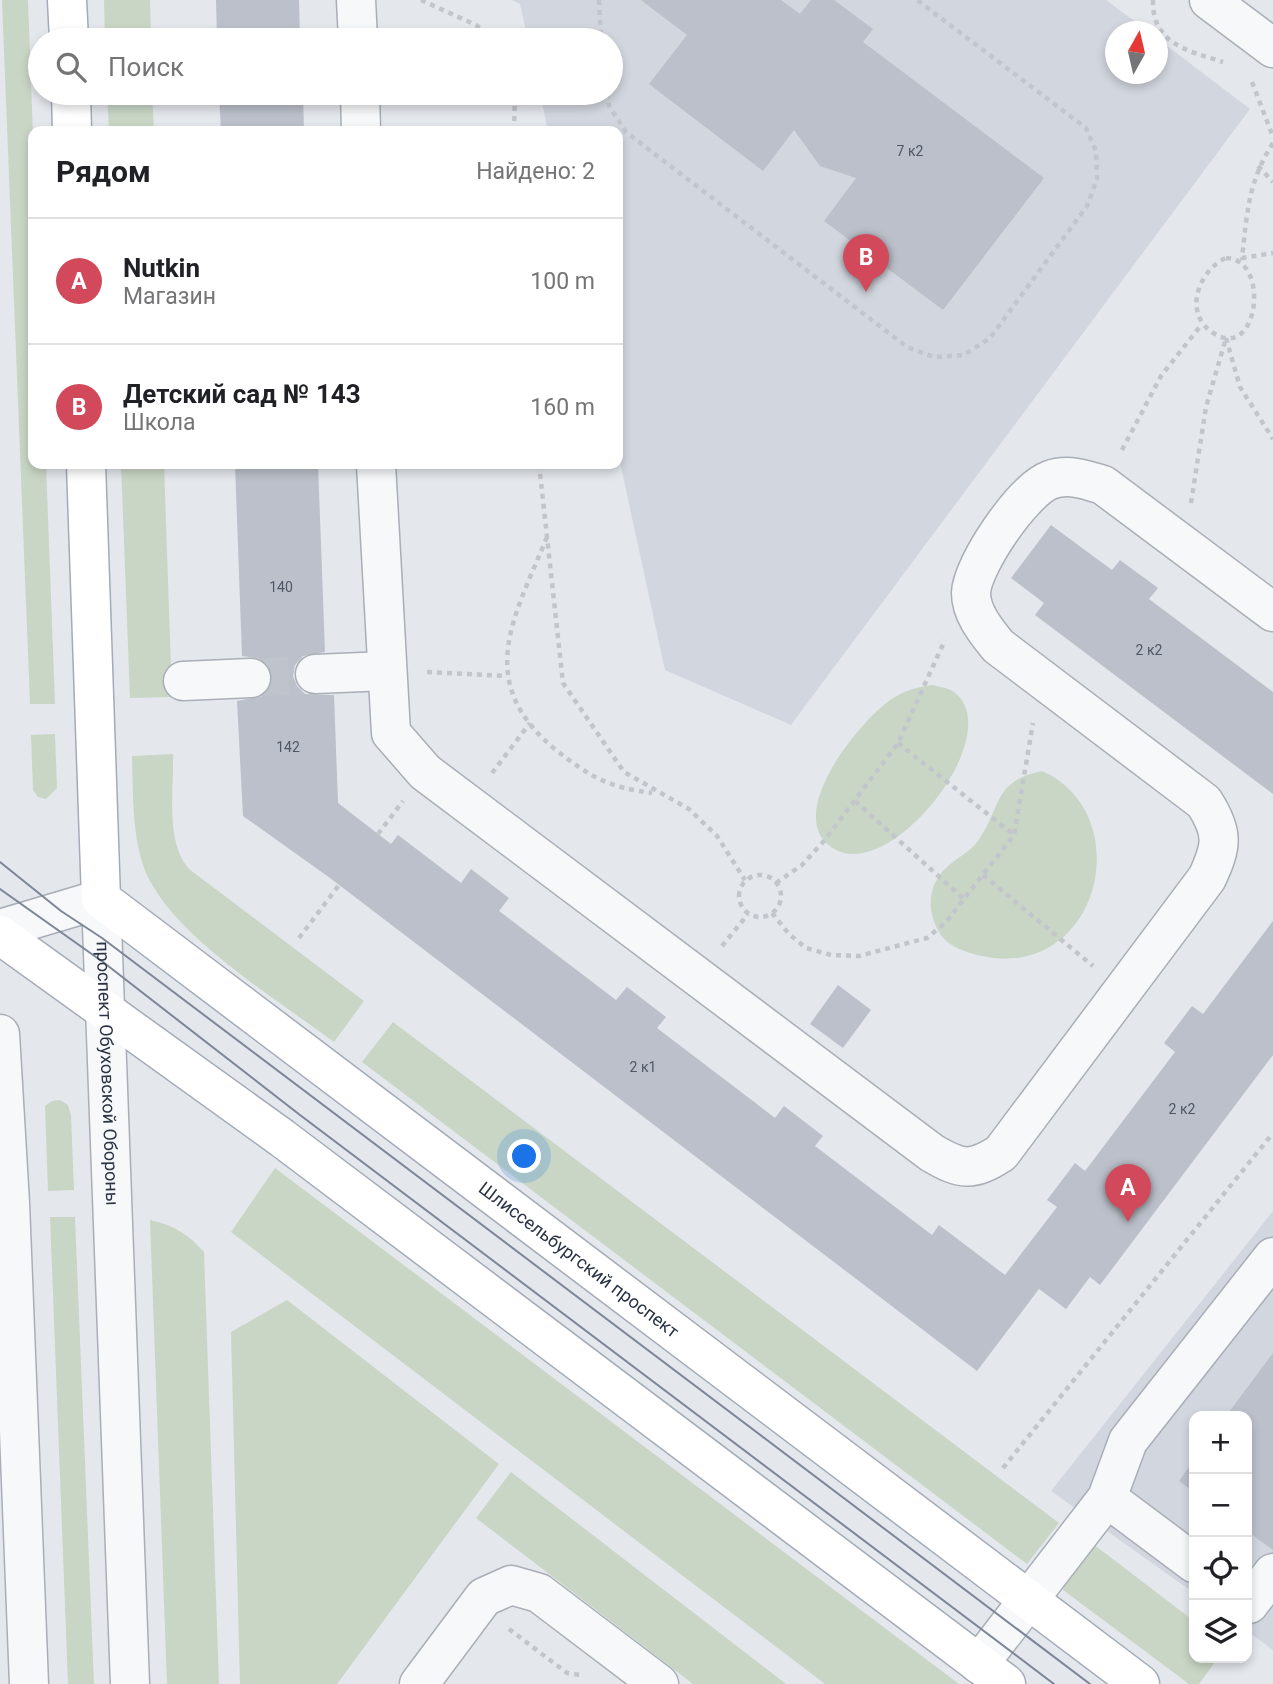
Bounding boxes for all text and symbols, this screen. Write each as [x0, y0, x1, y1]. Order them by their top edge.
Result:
north arrow [1105, 21, 1168, 84]
search box [28, 28, 623, 105]
icon: search [52, 48, 90, 86]
text: Поиск [108, 52, 184, 82]
house number: 7 к2 [897, 143, 924, 159]
text: Рядом [56, 154, 151, 189]
text: Найдено: 2 [476, 158, 595, 185]
pin: B [843, 234, 889, 292]
text: Nutkin [123, 253, 200, 283]
text: A [71, 268, 87, 295]
text: 100 m [530, 268, 595, 295]
text: Магазин [123, 283, 216, 310]
text: Детский сад № 143 [123, 379, 361, 409]
text: B [72, 394, 86, 421]
text: 160 m [530, 394, 595, 421]
text: Школа [123, 409, 196, 436]
house number: 140 [269, 579, 293, 595]
house number: 2 к2 [1136, 642, 1163, 658]
house number: 142 [276, 739, 300, 755]
street label: проспект Обуховской Обороны [93, 941, 123, 1206]
house number: 2 к1 [630, 1059, 656, 1075]
house number: 2 к2 [1169, 1101, 1196, 1117]
your location [507, 1139, 541, 1173]
pin: A [1105, 1164, 1151, 1222]
street label: Шлиссельбургский проспект [475, 1177, 684, 1342]
map controls [1189, 1411, 1252, 1663]
button: + [1189, 1411, 1252, 1474]
button: − [1189, 1474, 1252, 1537]
button: locate [1189, 1537, 1252, 1600]
button: layers [1189, 1600, 1252, 1663]

